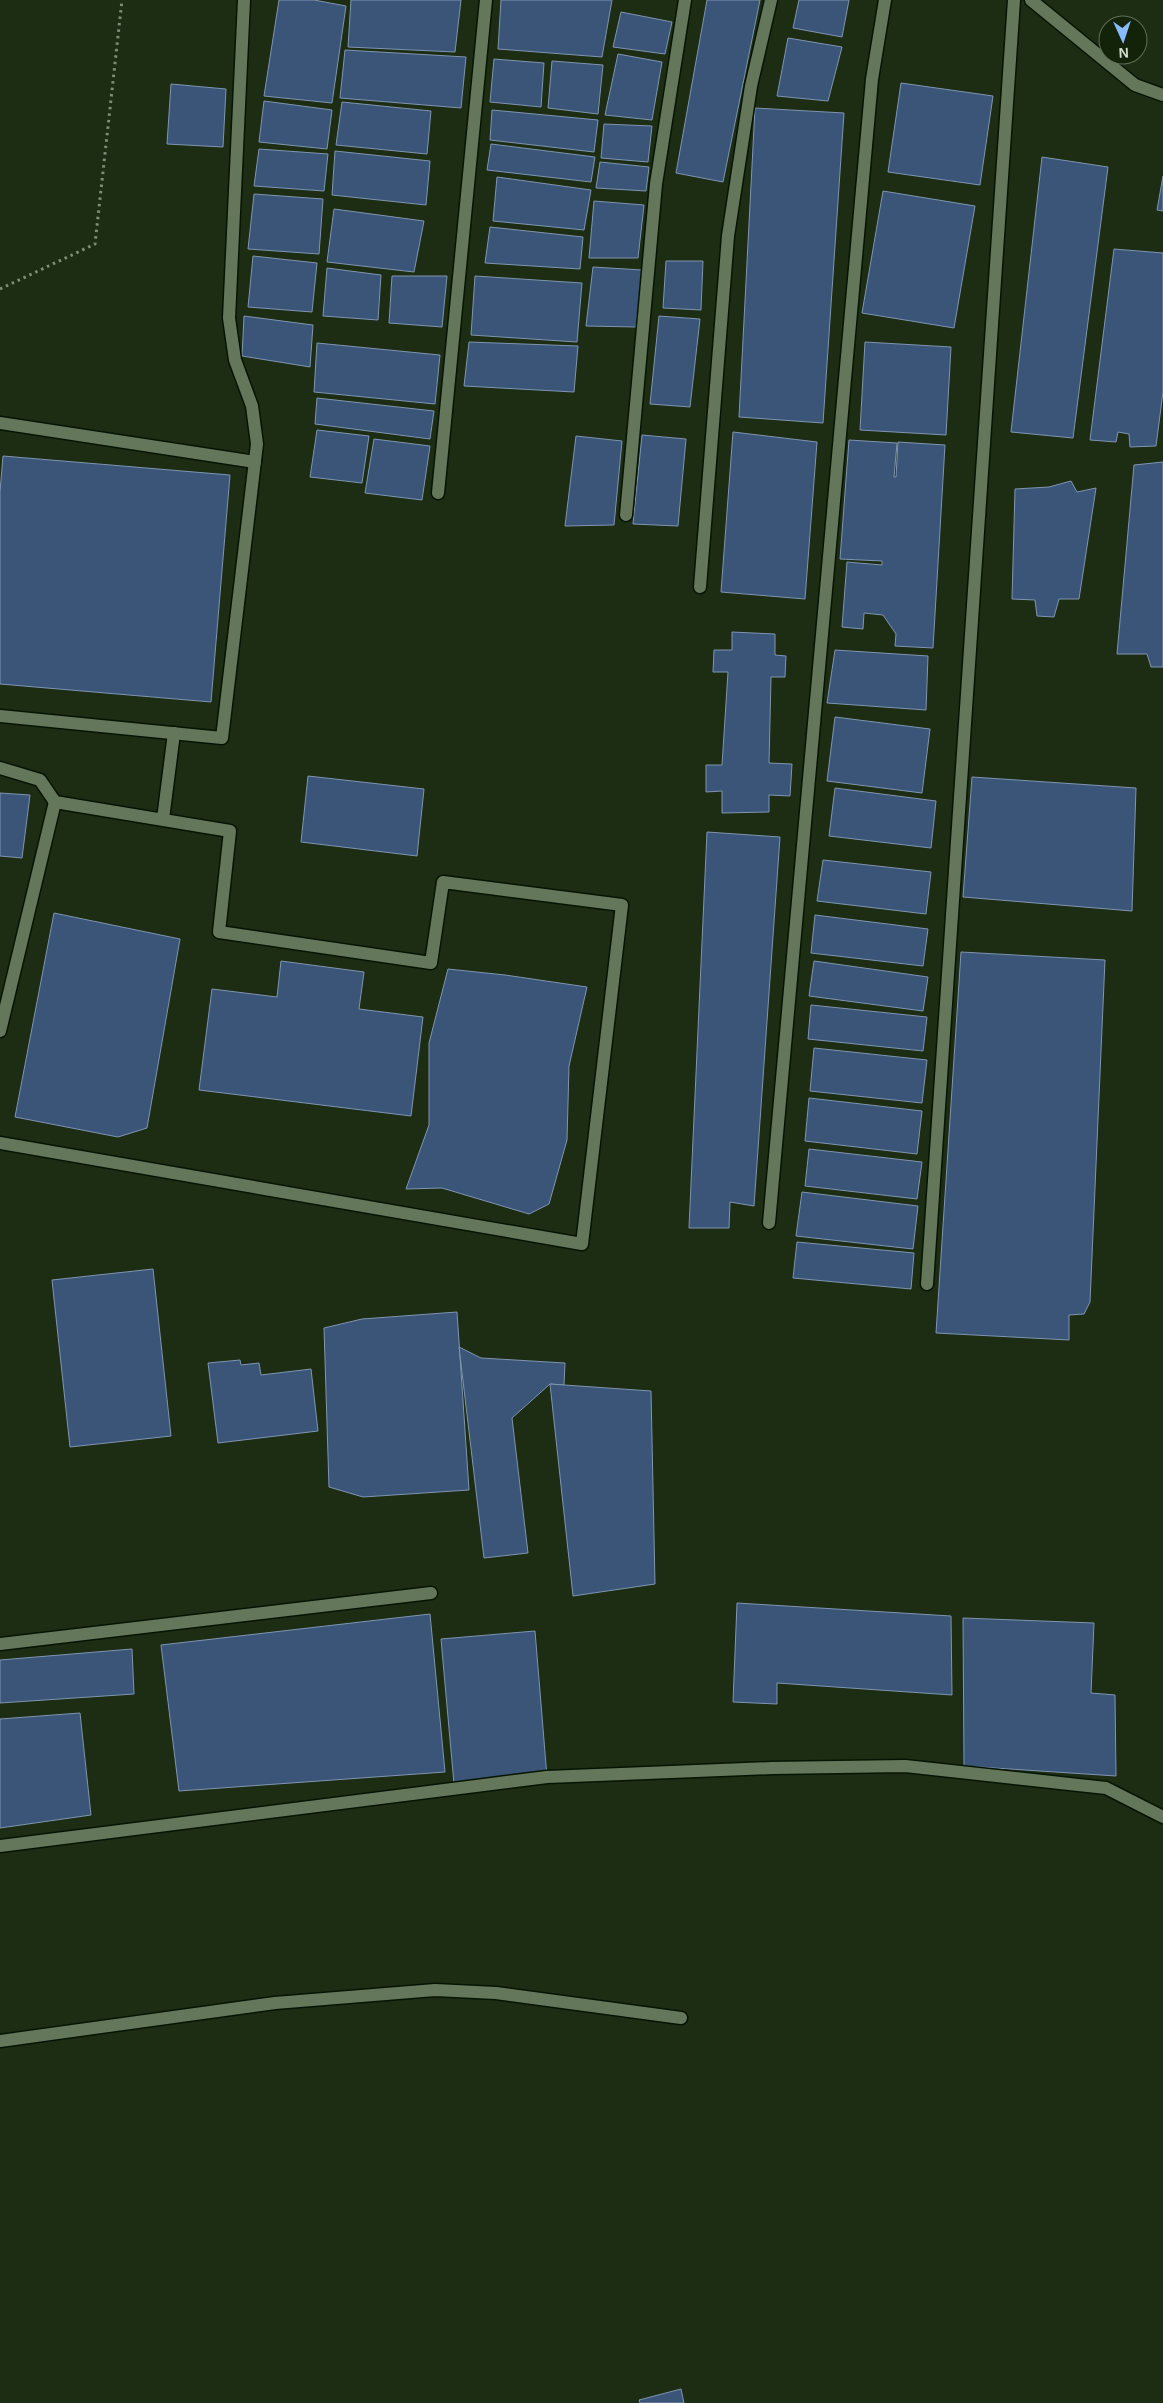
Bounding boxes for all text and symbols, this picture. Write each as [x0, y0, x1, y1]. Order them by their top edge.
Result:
north arrow [1098, 15, 1148, 65]
text: N [1118, 45, 1129, 61]

